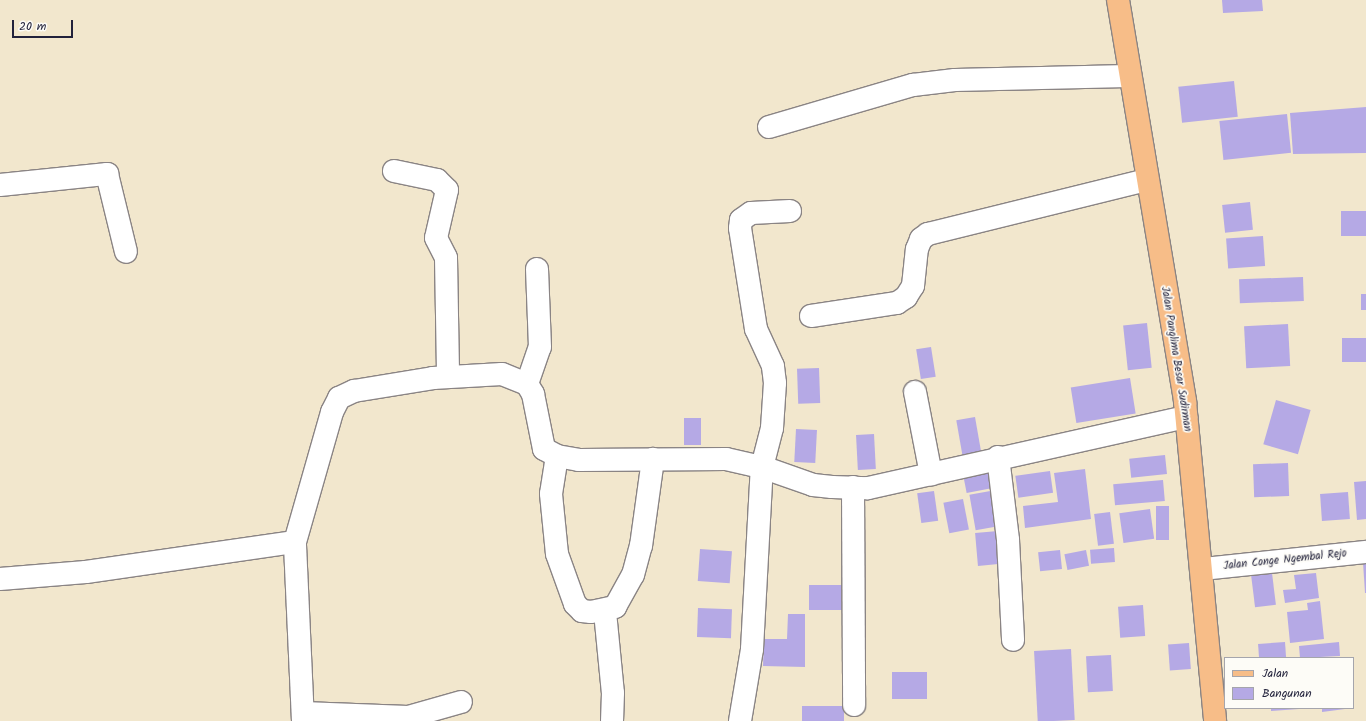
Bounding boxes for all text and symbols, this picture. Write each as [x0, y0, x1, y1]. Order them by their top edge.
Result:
scale bar [14, 12, 75, 38]
text: 20 m [19, 17, 46, 36]
street label: Jalan Panglima Besar Sudirman [1158, 285, 1194, 433]
street label: Jalan Conge Ngembal Rejo [1223, 547, 1347, 573]
legend [1224, 657, 1354, 709]
text: Jalan [1262, 664, 1288, 683]
text: Bangunan [1262, 684, 1312, 703]

